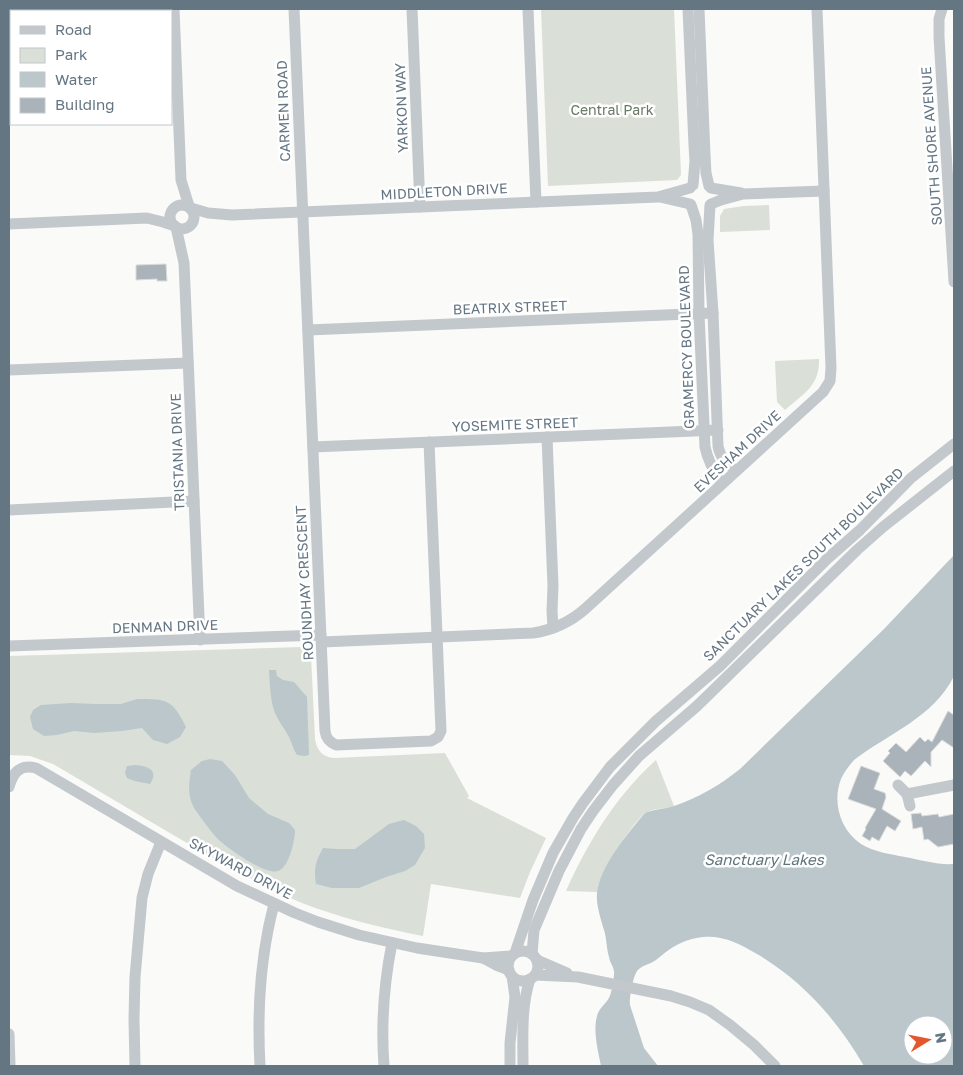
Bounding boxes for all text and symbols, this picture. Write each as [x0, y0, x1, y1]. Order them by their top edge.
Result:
legend [10, 10, 172, 125]
text: Road [55, 20, 92, 38]
text: Park [55, 45, 88, 63]
street label: CARMEN ROAD [273, 60, 293, 162]
street label: YARKON WAY [391, 63, 411, 153]
street label: SOUTH SHORE AVENUE [917, 66, 945, 226]
text: Water [55, 70, 98, 88]
text: Building [55, 95, 115, 113]
park label: Central Park [570, 101, 654, 118]
street label: MIDDLETON DRIVE [380, 179, 508, 203]
street label: GRAMERCY BOULEVARD [675, 265, 697, 429]
street label: BEATRIX STREET [453, 296, 568, 317]
street label: TRISTANIA DRIVE [166, 393, 188, 511]
street label: EVESHAM DRIVE [690, 406, 784, 496]
street label: YOSEMITE STREET [451, 413, 579, 435]
street label: SANCTUARY LAKES SOUTH BOULEVARD [699, 464, 907, 664]
street label: ROUNDHAY CRESCENT [291, 505, 317, 661]
street label: DENMAN DRIVE [112, 616, 218, 636]
street label: SKYWARD DRIVE [186, 834, 296, 902]
water label: Sanctuary Lakes [704, 850, 825, 869]
north arrow [903, 1015, 953, 1065]
text: N [932, 1031, 951, 1044]

